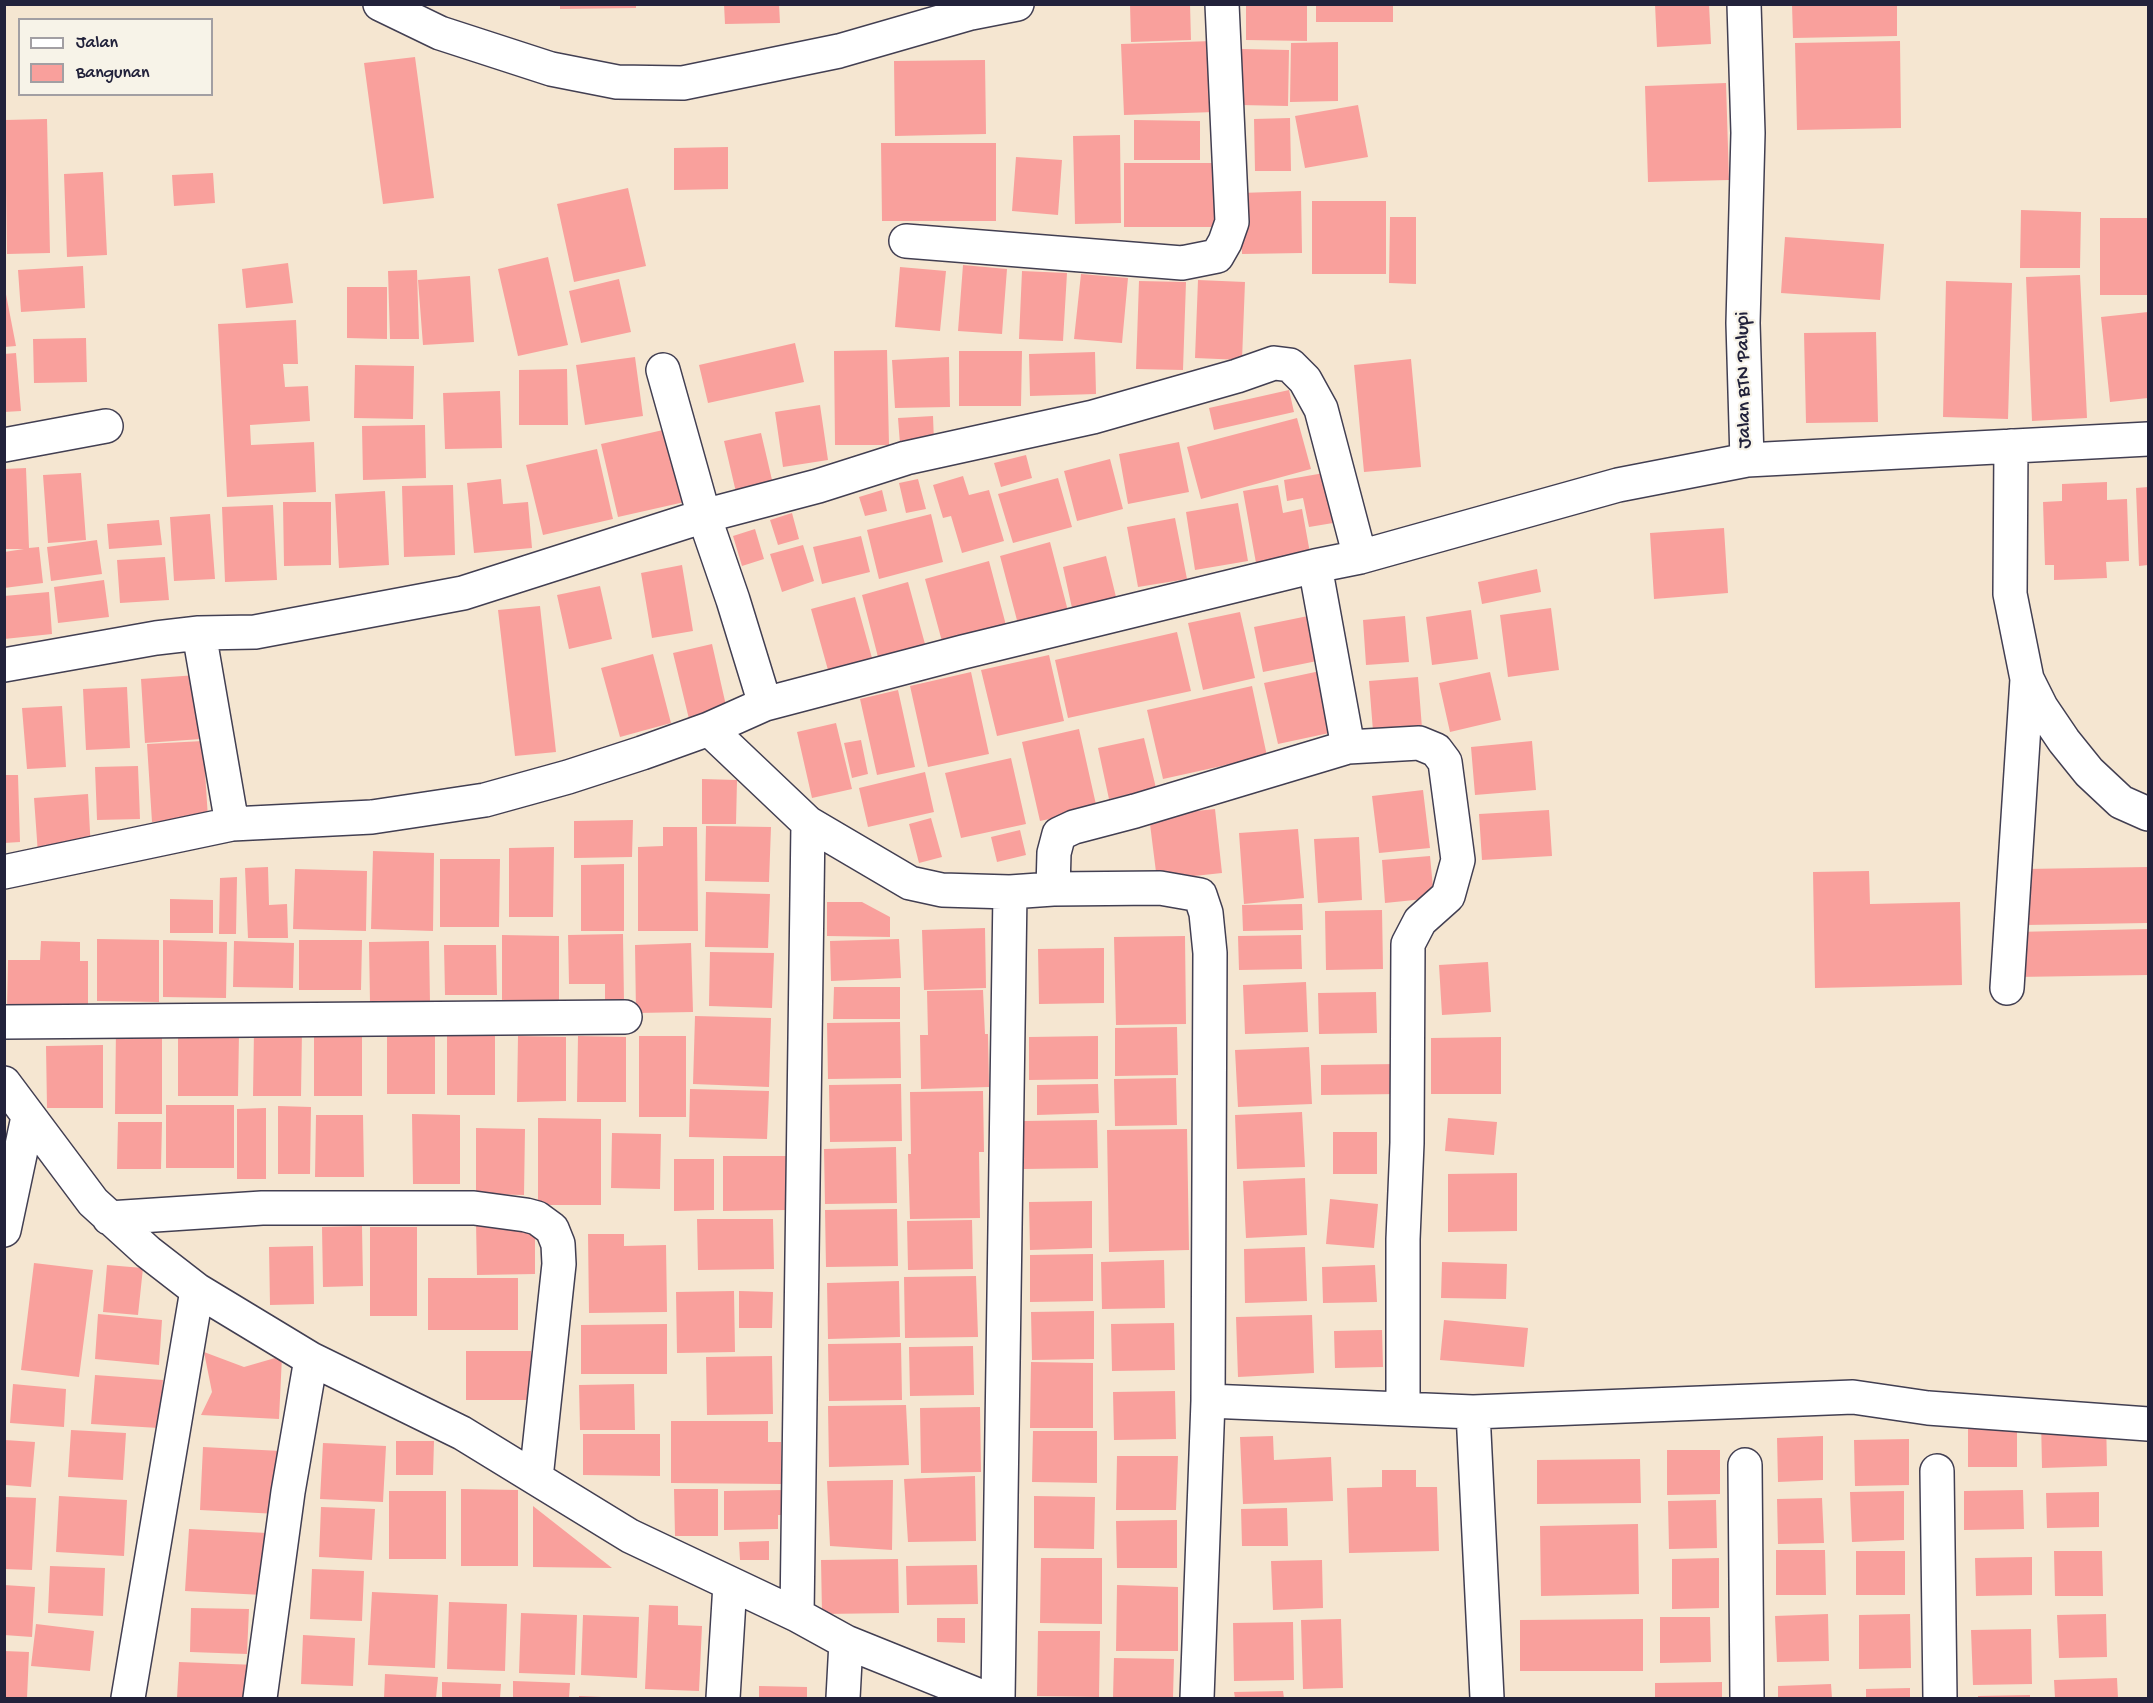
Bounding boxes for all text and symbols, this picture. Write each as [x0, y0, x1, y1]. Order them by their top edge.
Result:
legend [18, 18, 213, 96]
text: Jalan [76, 33, 118, 54]
text: Bangunan [76, 63, 150, 84]
street label: Jalan BTN Palupi [1732, 311, 1758, 449]

